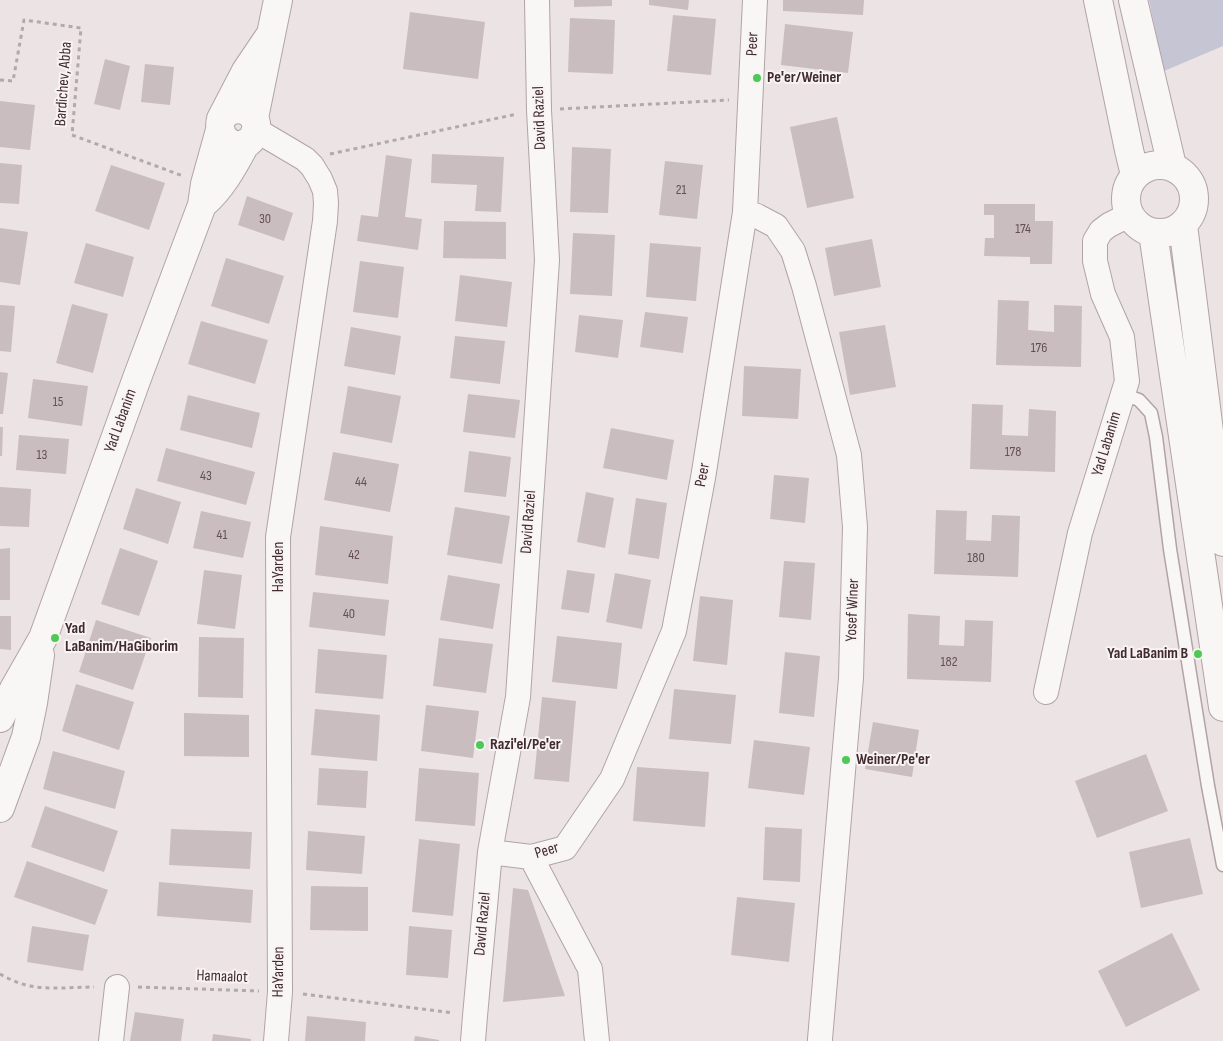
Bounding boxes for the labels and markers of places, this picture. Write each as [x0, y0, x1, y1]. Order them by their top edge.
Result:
place label: Pe'er/Weiner [767, 68, 841, 88]
marker: Pe'er/Weiner [751, 72, 763, 84]
place label: Yad LaBanim/HaGiborim [65, 619, 178, 657]
marker: Yad LaBanim/HaGiborim [49, 632, 61, 644]
place label: Yad LaBanim B [1107, 644, 1188, 664]
marker: Yad LaBanim B [1192, 648, 1204, 660]
place label: Razi'el/Pe'er [490, 735, 561, 755]
marker: Razi'el/Pe'er [474, 739, 486, 751]
place label: Weiner/Pe'er [856, 750, 930, 770]
marker: Weiner/Pe'er [840, 754, 852, 766]

